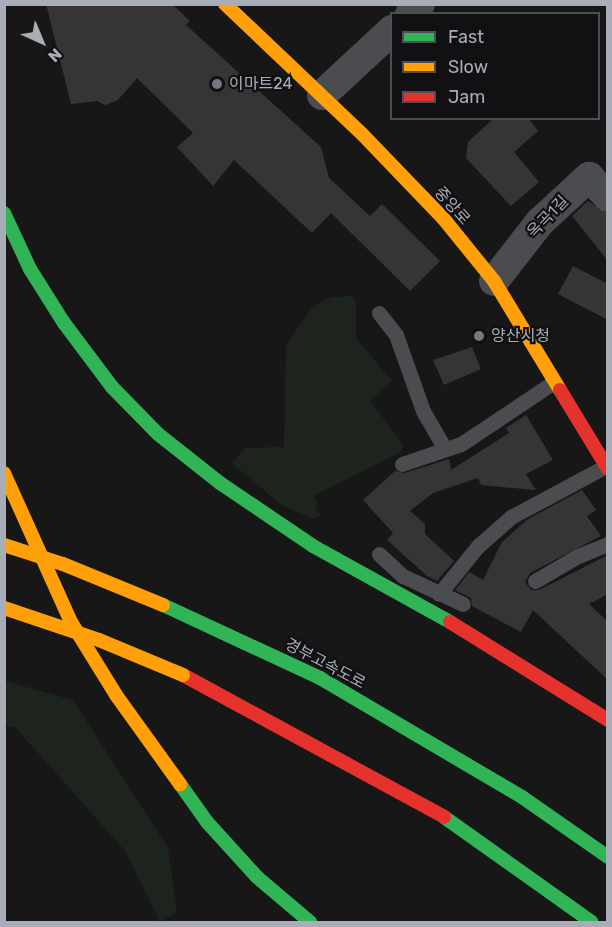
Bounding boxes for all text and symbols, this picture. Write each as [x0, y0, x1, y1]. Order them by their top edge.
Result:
north arrow [12, 12, 72, 72]
legend [390, 12, 600, 120]
text: Fast [448, 26, 484, 48]
text: N [44, 44, 66, 66]
text: Slow [448, 56, 488, 78]
place label: 이마트24 [229, 74, 292, 94]
marker: 이마트24 [210, 77, 224, 91]
text: Jam [448, 86, 485, 108]
street label: 중앙로 [430, 183, 474, 229]
street label: 옥곡1길 [523, 192, 573, 242]
place label: 양산시청 [491, 326, 550, 346]
marker: 양산시청 [472, 329, 486, 343]
street label: 경부고속도로 [282, 635, 368, 693]

